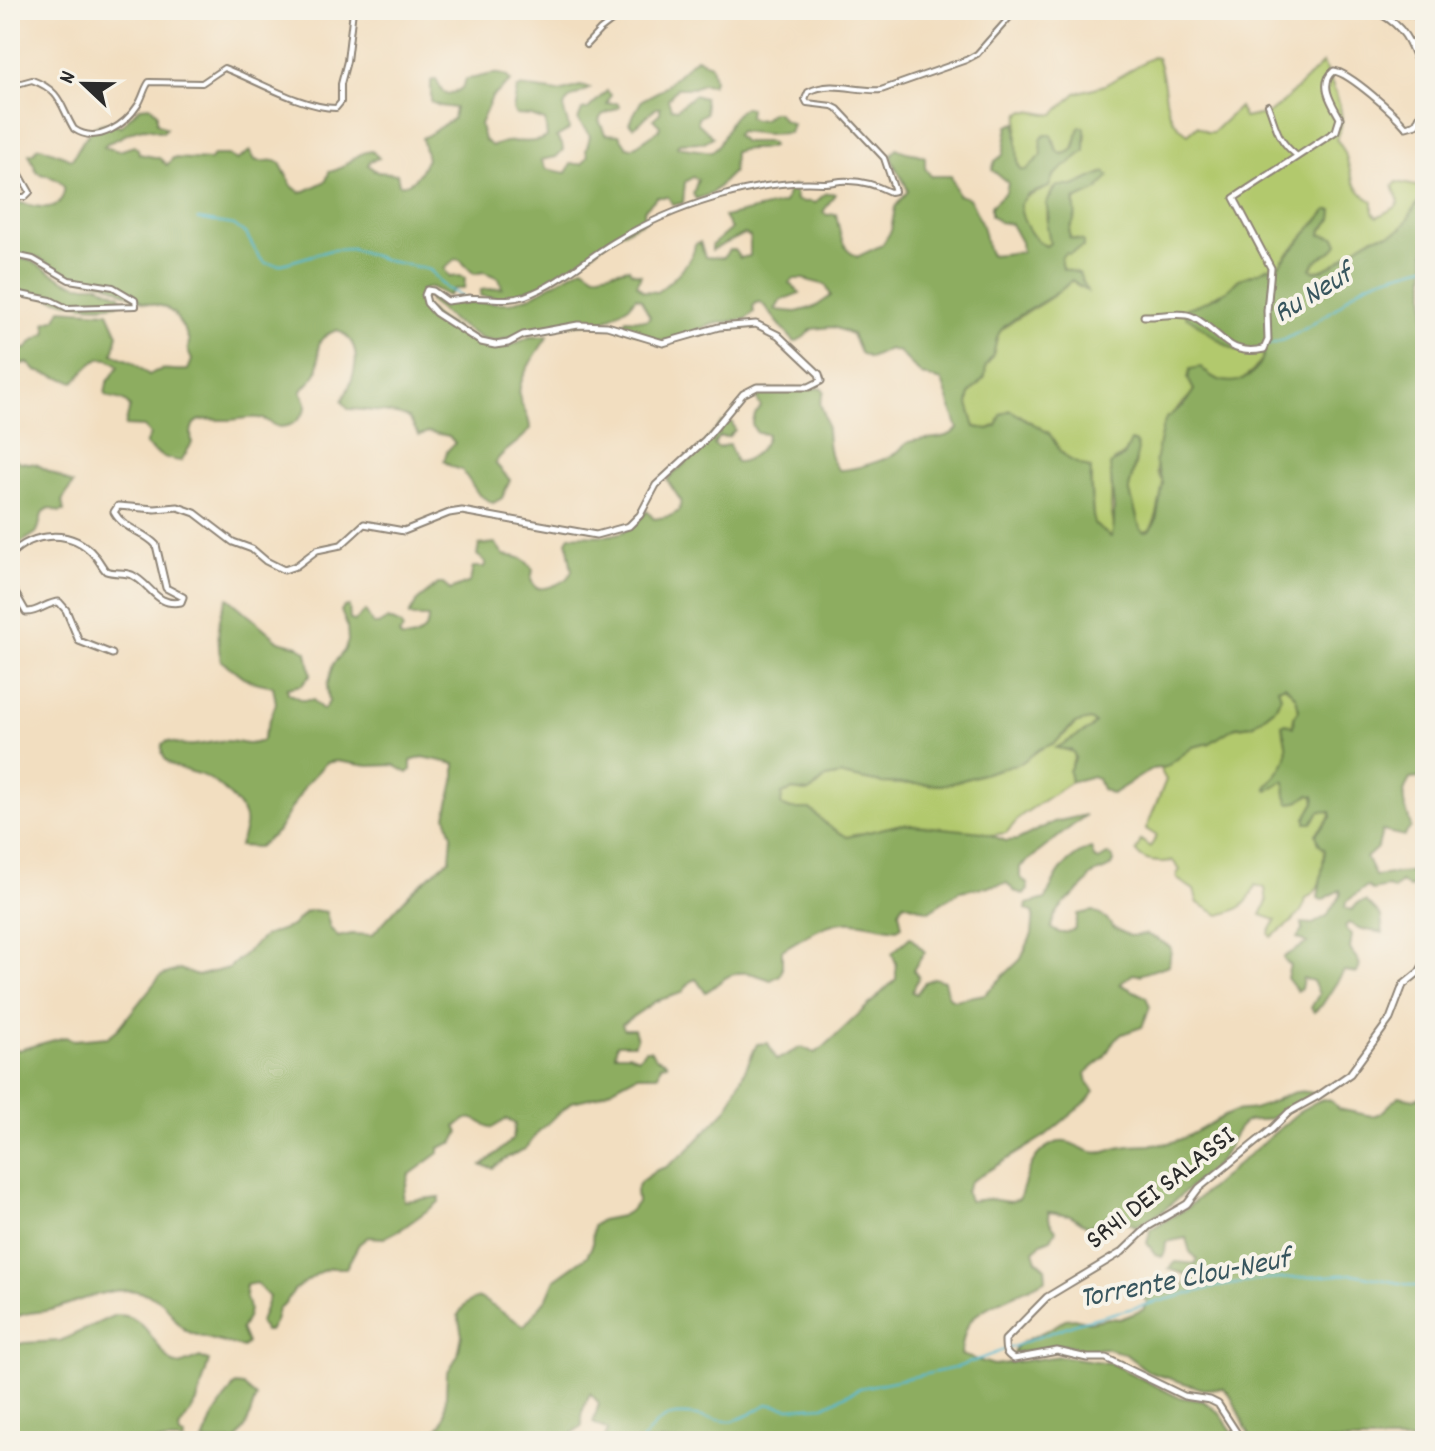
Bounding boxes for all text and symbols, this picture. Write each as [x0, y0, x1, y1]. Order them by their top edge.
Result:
north arrow [44, 44, 124, 124]
text: N [52, 67, 85, 89]
water label: Ru Neuf [1266, 253, 1367, 337]
street label: SR41 DEI SALASSI [1079, 1119, 1246, 1261]
water label: Torrente Clou-Neuf [1076, 1239, 1299, 1322]

